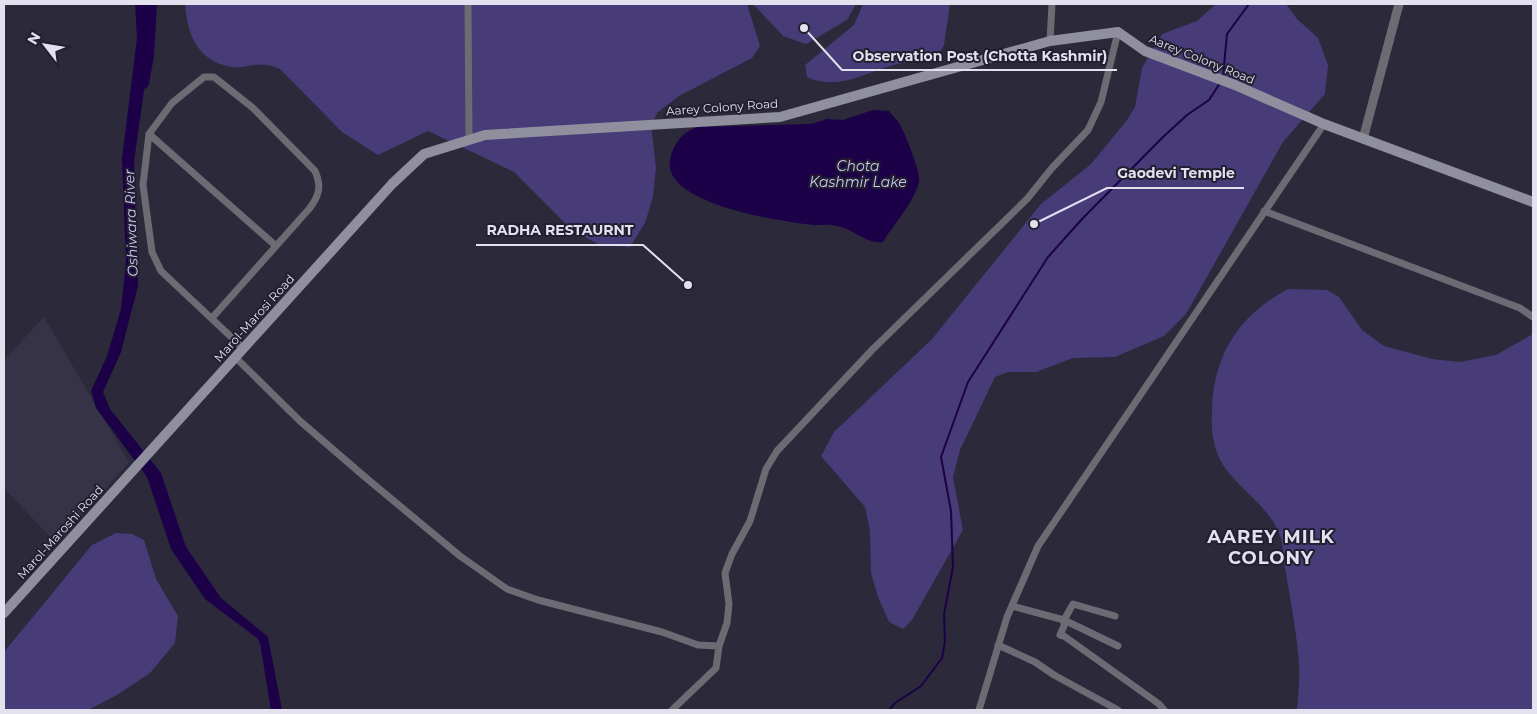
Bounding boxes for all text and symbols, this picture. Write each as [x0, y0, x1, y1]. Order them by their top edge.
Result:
north arrow [20, 20, 70, 70]
text: N [23, 29, 44, 48]
street label: Aarey Colony Road [1147, 31, 1257, 87]
callout: Observation Post (Chotta Kashmir) [842, 41, 1117, 70]
text: Observation Post (Chotta Kashmir) [853, 47, 1107, 65]
street label: Aarey Colony Road [665, 96, 779, 118]
water label: Chota Kashmir Lake [809, 157, 907, 191]
callout: Gaodevi Temple [1107, 159, 1244, 188]
text: Gaodevi Temple [1117, 164, 1235, 182]
water label: Oshiwara River [120, 169, 142, 277]
callout: RADHA RESTAURNT [476, 216, 643, 245]
text: RADHA RESTAURNT [486, 221, 634, 239]
street label: Marol-Marosi Road [211, 271, 297, 365]
street label: Marol-Maroshi Road [14, 482, 106, 582]
district label: AAREY MILK COLONY [1206, 526, 1335, 569]

